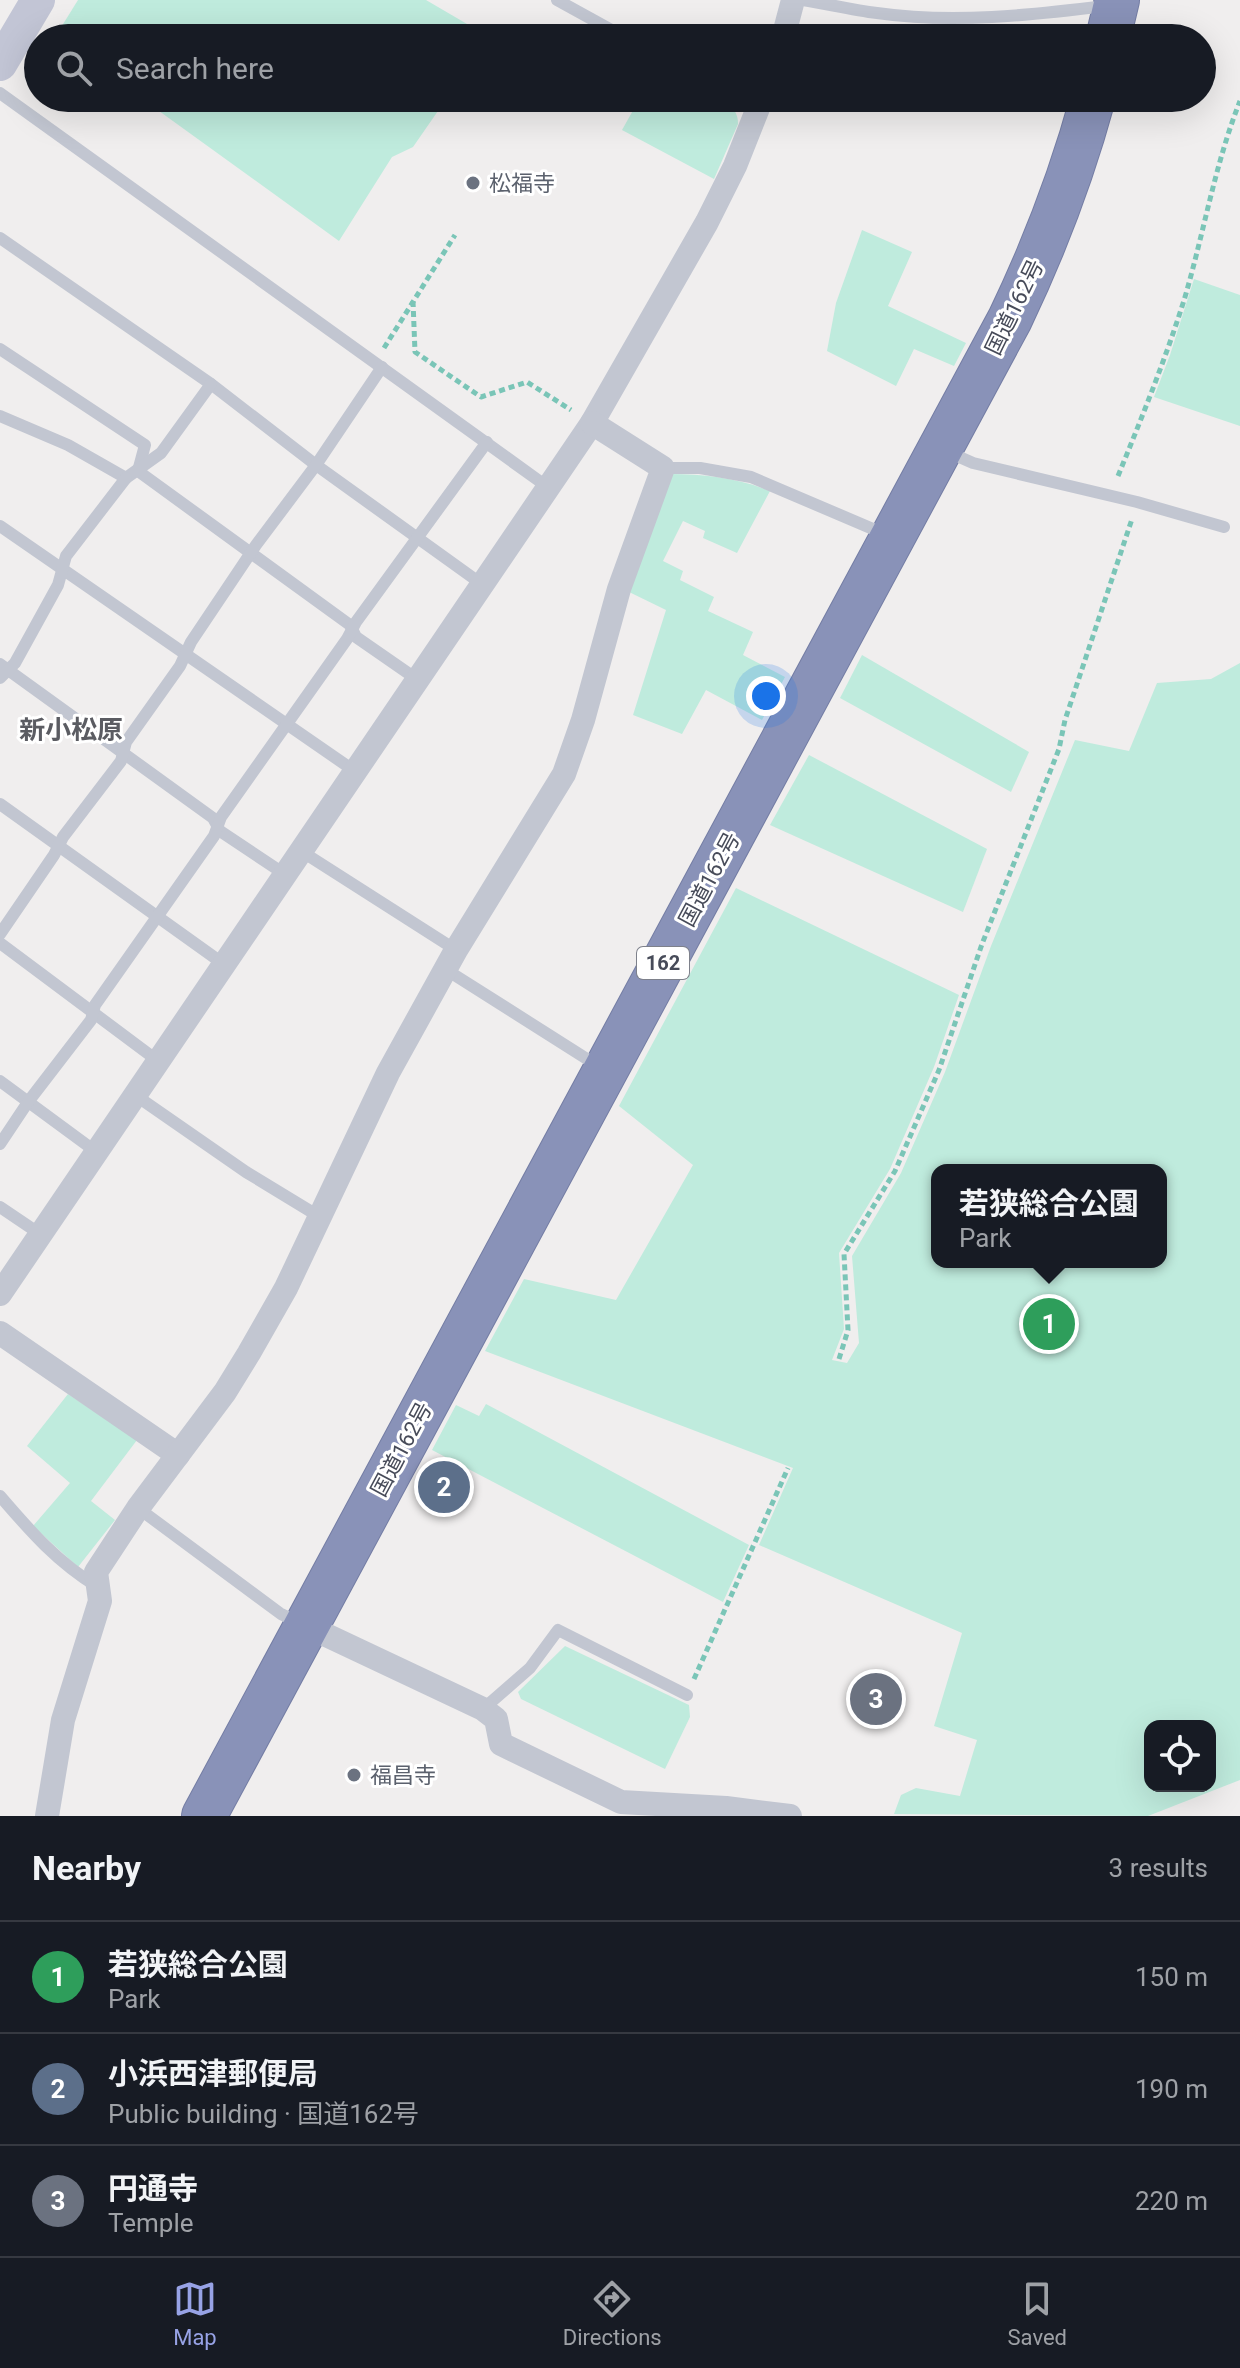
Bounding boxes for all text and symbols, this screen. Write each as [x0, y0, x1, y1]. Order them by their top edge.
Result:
search box [24, 24, 1216, 112]
icon: search [52, 46, 96, 90]
text: Search here [116, 51, 274, 86]
place label: 松福寺 [489, 171, 555, 196]
marker: 松福寺 [464, 174, 482, 192]
street label: 国道162号 [981, 255, 1048, 359]
your location [746, 676, 786, 716]
district label: 新小松原 [19, 715, 123, 745]
street label: 国道162号 [674, 828, 745, 931]
road number: 162 [637, 947, 689, 979]
popup [931, 1164, 1167, 1268]
text: 若狭総合公園 [959, 1186, 1139, 1221]
text: Park [959, 1223, 1011, 1253]
pin: 1 [1023, 1294, 1075, 1354]
street label: 国道162号 [366, 1398, 437, 1501]
pin: 2 [418, 1457, 470, 1517]
pin: 3 [850, 1669, 902, 1729]
map controls [1144, 1720, 1216, 1792]
button: locate [1144, 1720, 1216, 1792]
place label: 福昌寺 [370, 1763, 436, 1788]
marker: 福昌寺 [345, 1766, 363, 1784]
text: Nearby [32, 1848, 141, 1888]
text: 3 results [1109, 1853, 1208, 1883]
text: 若狭総合公園 [108, 1947, 288, 1982]
text: 1 [51, 1962, 65, 1992]
text: 150 m [1135, 1962, 1208, 1992]
text: Park [108, 1984, 160, 2014]
text: 小浜西津郵便局 [108, 2056, 318, 2091]
text: 2 [51, 2074, 65, 2104]
text: 190 m [1135, 2074, 1208, 2104]
text: Public building · 国道162号 [108, 2099, 419, 2129]
text: 円通寺 [108, 2171, 198, 2206]
text: 3 [51, 2186, 65, 2216]
text: 220 m [1135, 2186, 1208, 2216]
text: Temple [108, 2208, 194, 2238]
tab: Map [173, 2277, 217, 2350]
tab: Directions [563, 2277, 662, 2350]
tab: Saved [1008, 2277, 1067, 2350]

